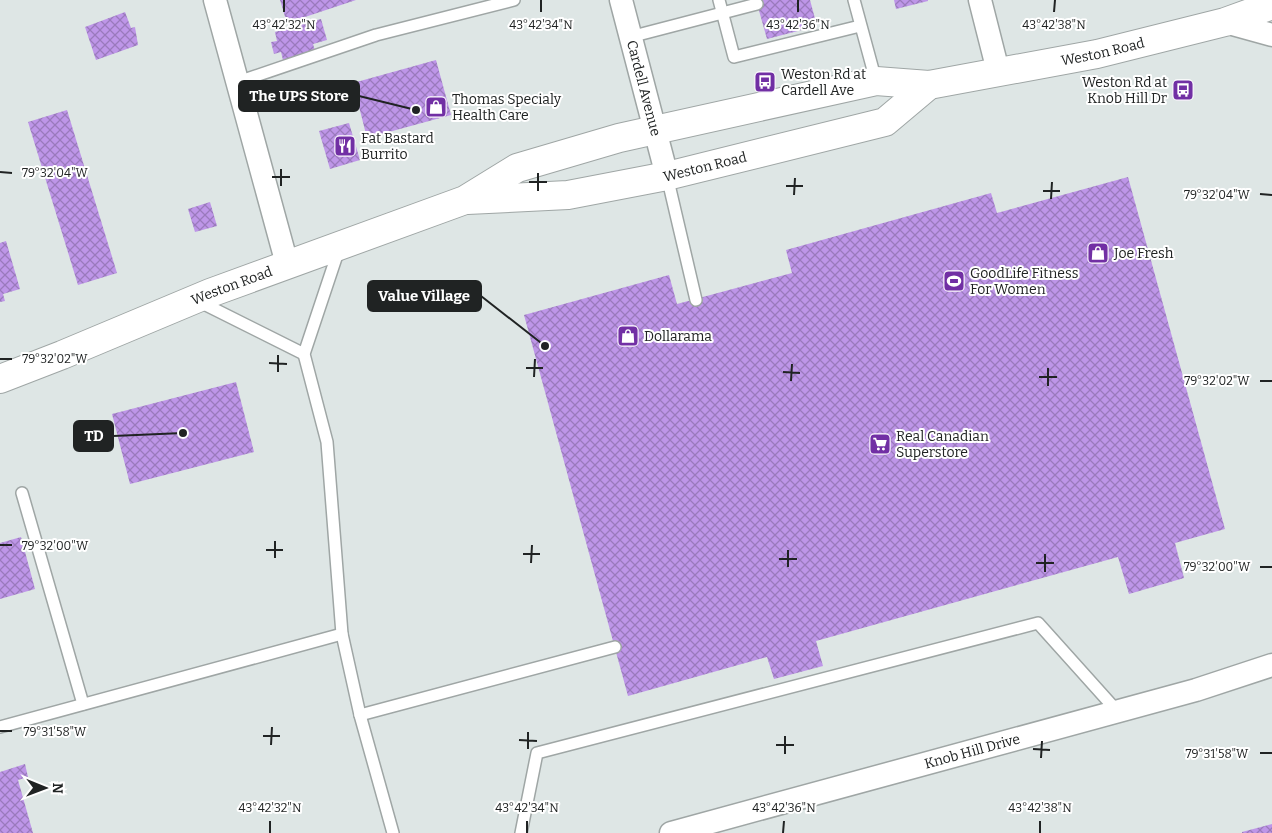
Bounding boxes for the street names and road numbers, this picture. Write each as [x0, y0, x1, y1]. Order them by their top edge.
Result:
street label: Weston Road [1059, 34, 1146, 69]
street label: Cardell Avenue [623, 38, 665, 138]
street label: Weston Road [661, 148, 748, 185]
street label: Weston Road [189, 263, 275, 308]
street label: Knob Hill Drive [922, 730, 1022, 772]

